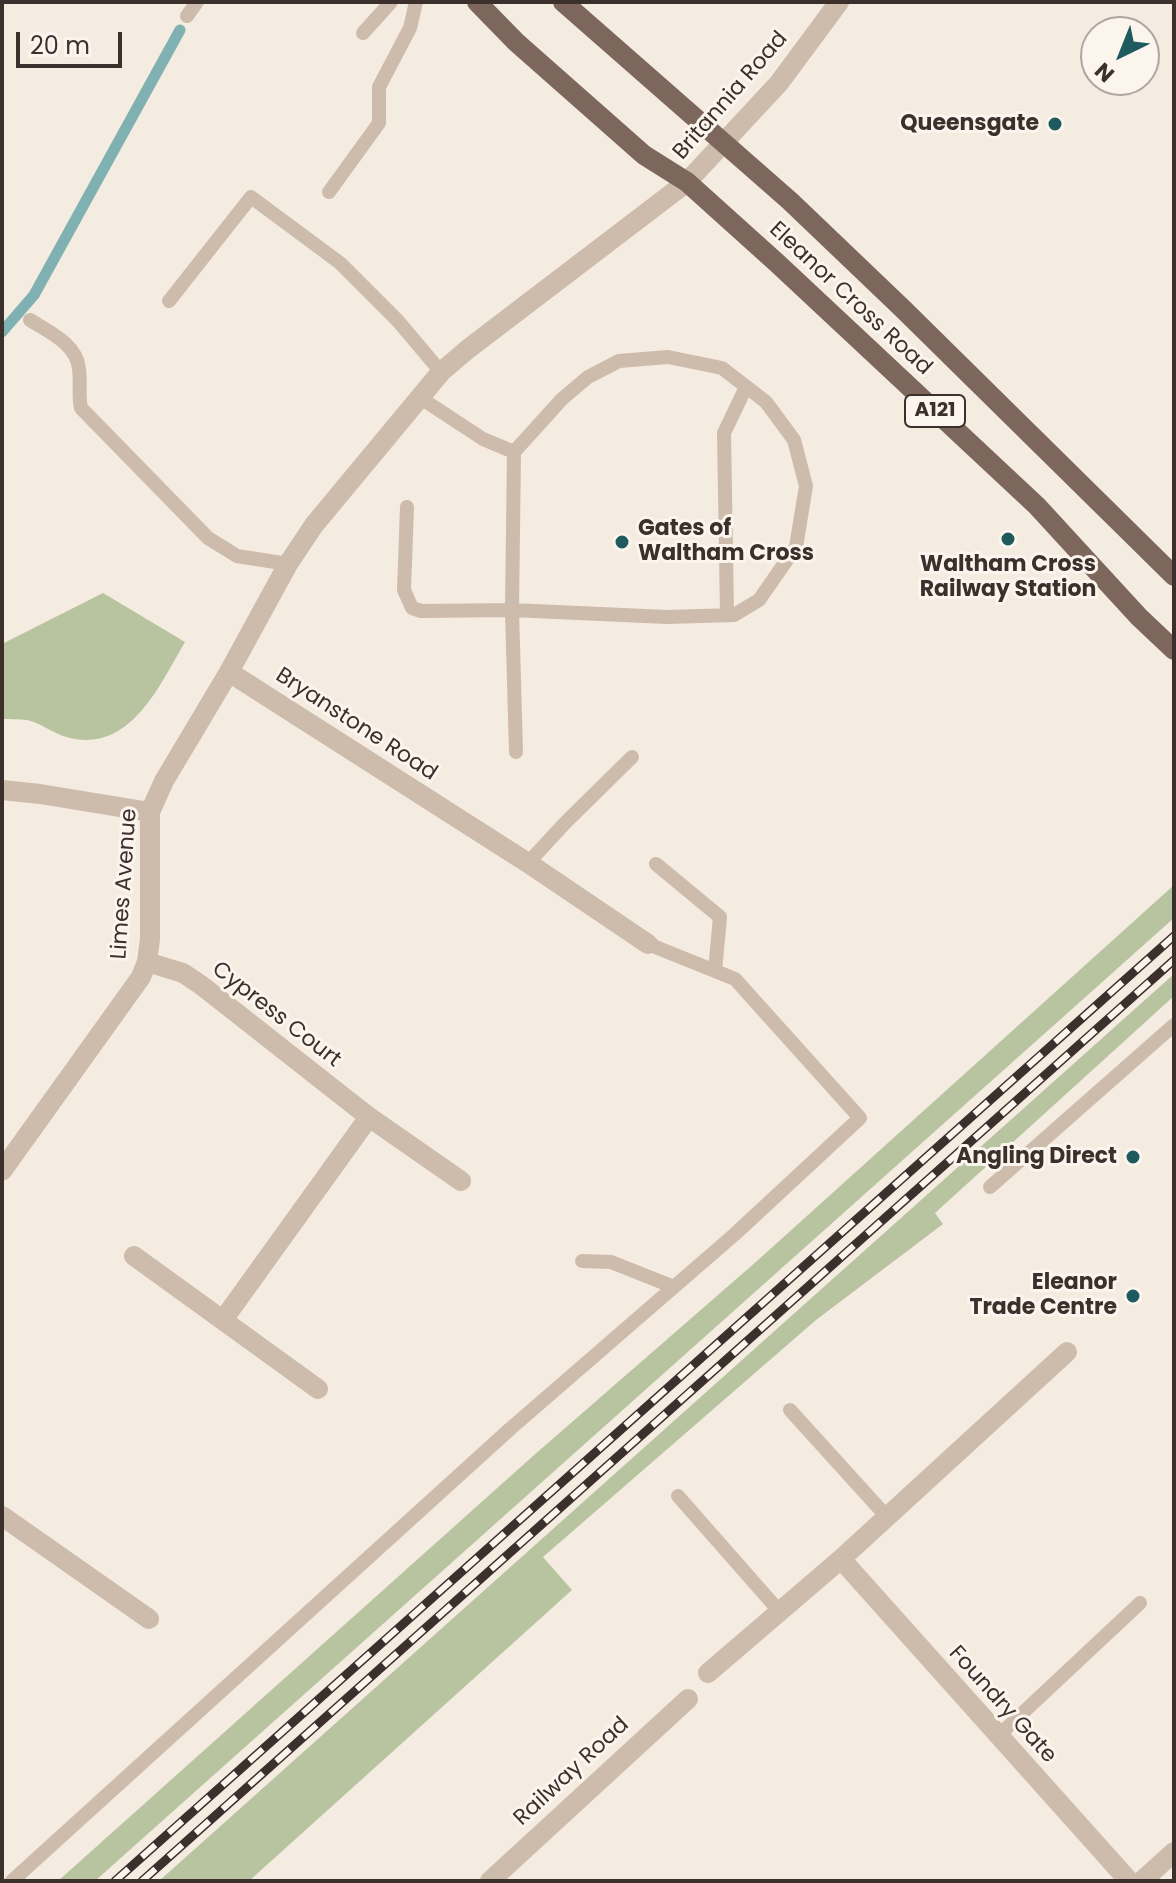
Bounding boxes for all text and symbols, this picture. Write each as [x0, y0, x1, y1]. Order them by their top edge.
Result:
scale bar [20, 16, 126, 66]
north arrow [1080, 16, 1160, 96]
street label: Britannia Road [668, 26, 794, 166]
text: 20 m [30, 29, 90, 62]
text: N [1088, 55, 1121, 89]
place label: Queensgate [900, 111, 1039, 137]
marker: Queensgate [1046, 115, 1064, 133]
street label: Eleanor Cross Road [763, 217, 937, 381]
road number: A121 [905, 395, 965, 427]
place label: Gates of Waltham Cross [638, 516, 814, 568]
marker: Waltham Cross Railway Station [999, 530, 1017, 548]
marker: Gates of Waltham Cross [613, 533, 631, 551]
place label: Waltham Cross Railway Station [920, 552, 1096, 604]
street label: Bryanstone Road [270, 663, 442, 787]
street label: Limes Avenue [107, 808, 143, 960]
street label: Cypress Court [206, 956, 346, 1074]
place label: Angling Direct [956, 1144, 1117, 1170]
marker: Angling Direct [1124, 1148, 1142, 1166]
place label: Eleanor Trade Centre [969, 1270, 1117, 1322]
marker: Eleanor Trade Centre [1124, 1287, 1142, 1305]
street label: Foundry Gate [943, 1641, 1061, 1769]
street label: Railway Road [509, 1712, 635, 1832]

